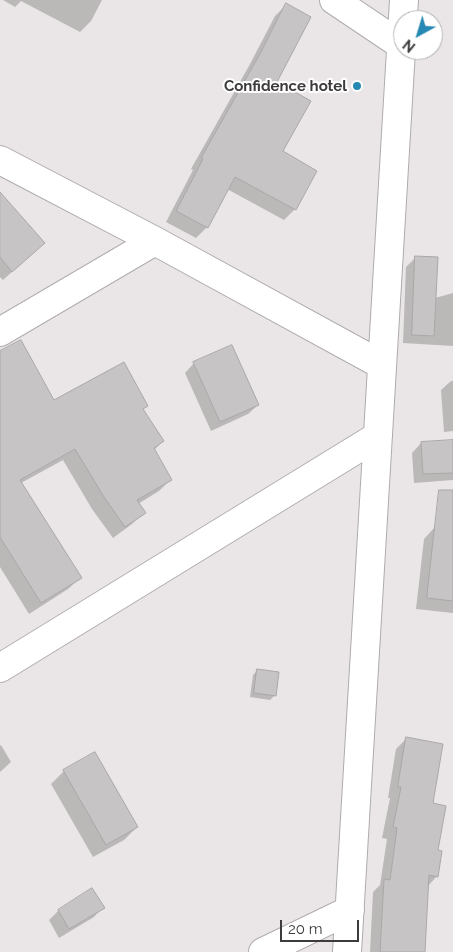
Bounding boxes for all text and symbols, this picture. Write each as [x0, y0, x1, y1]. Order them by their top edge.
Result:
north arrow [393, 10, 443, 60]
text: N [400, 36, 418, 55]
place label: Confidence hotel [224, 77, 347, 95]
marker: Confidence hotel [351, 80, 363, 92]
scale bar [283, 910, 362, 942]
text: 20 m [288, 920, 323, 938]

